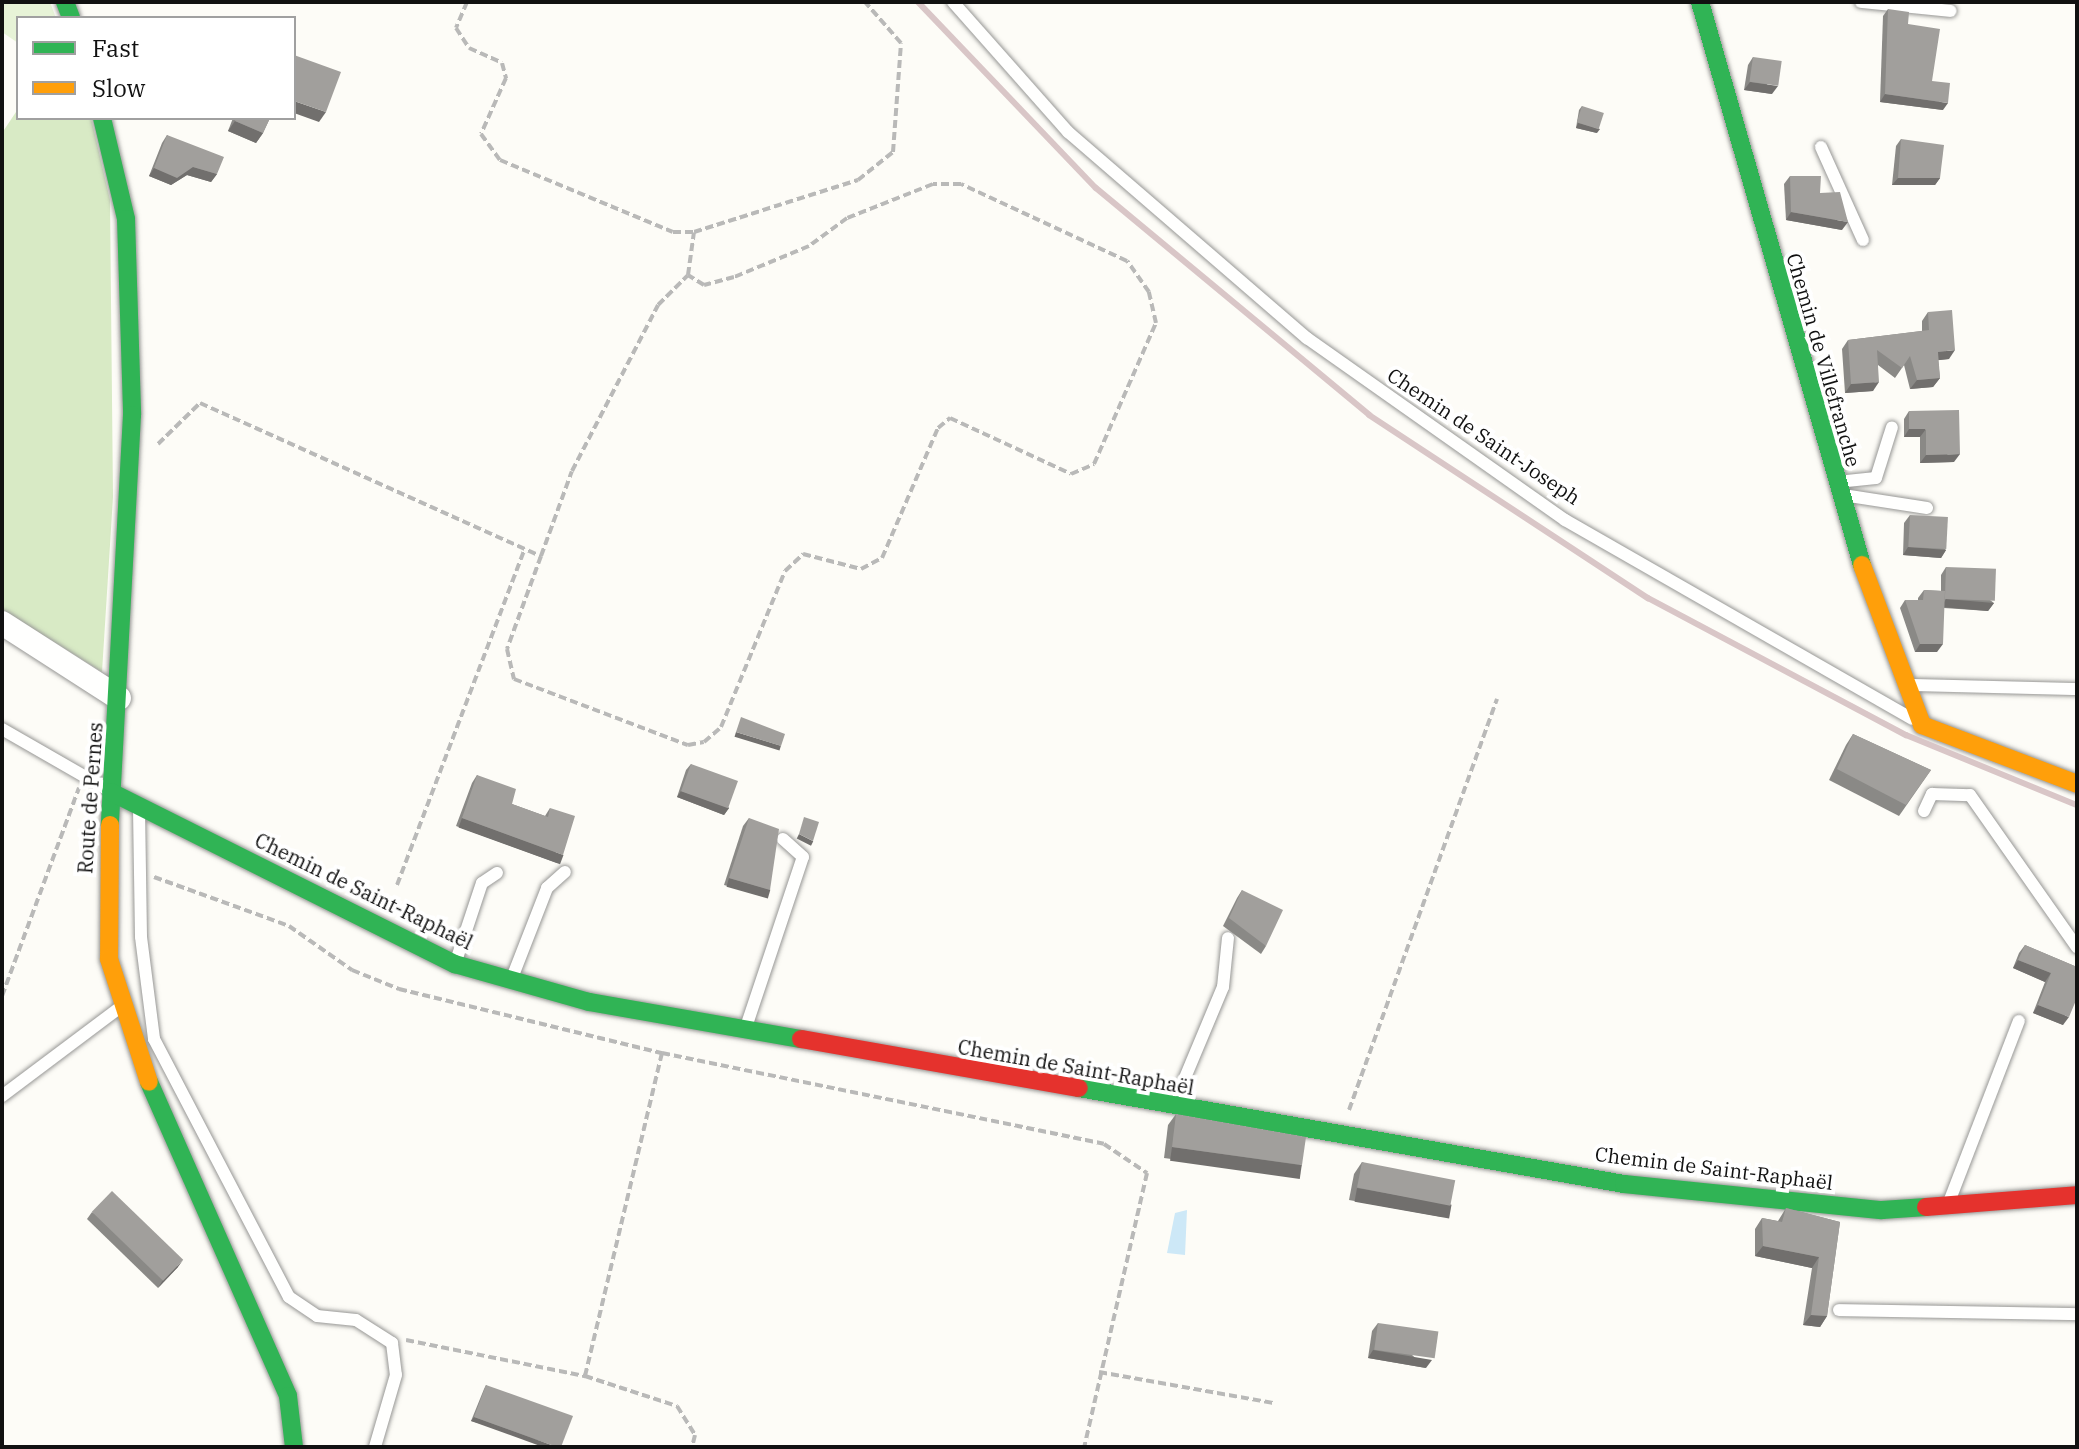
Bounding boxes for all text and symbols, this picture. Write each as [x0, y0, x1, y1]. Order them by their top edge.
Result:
legend [16, 16, 296, 120]
text: Fast [92, 32, 139, 64]
text: Slow [92, 72, 145, 104]
street label: Chemin de Villefranche [1782, 250, 1866, 470]
street label: Chemin de Saint-Joseph [1383, 362, 1585, 510]
street label: Route de Pernes [73, 722, 107, 874]
street label: Chemin de Saint-Raphaël [251, 828, 477, 954]
street label: Chemin de Saint-Raphaël [956, 1034, 1196, 1100]
street label: Chemin de Saint-Raphaël [1594, 1141, 1834, 1195]

